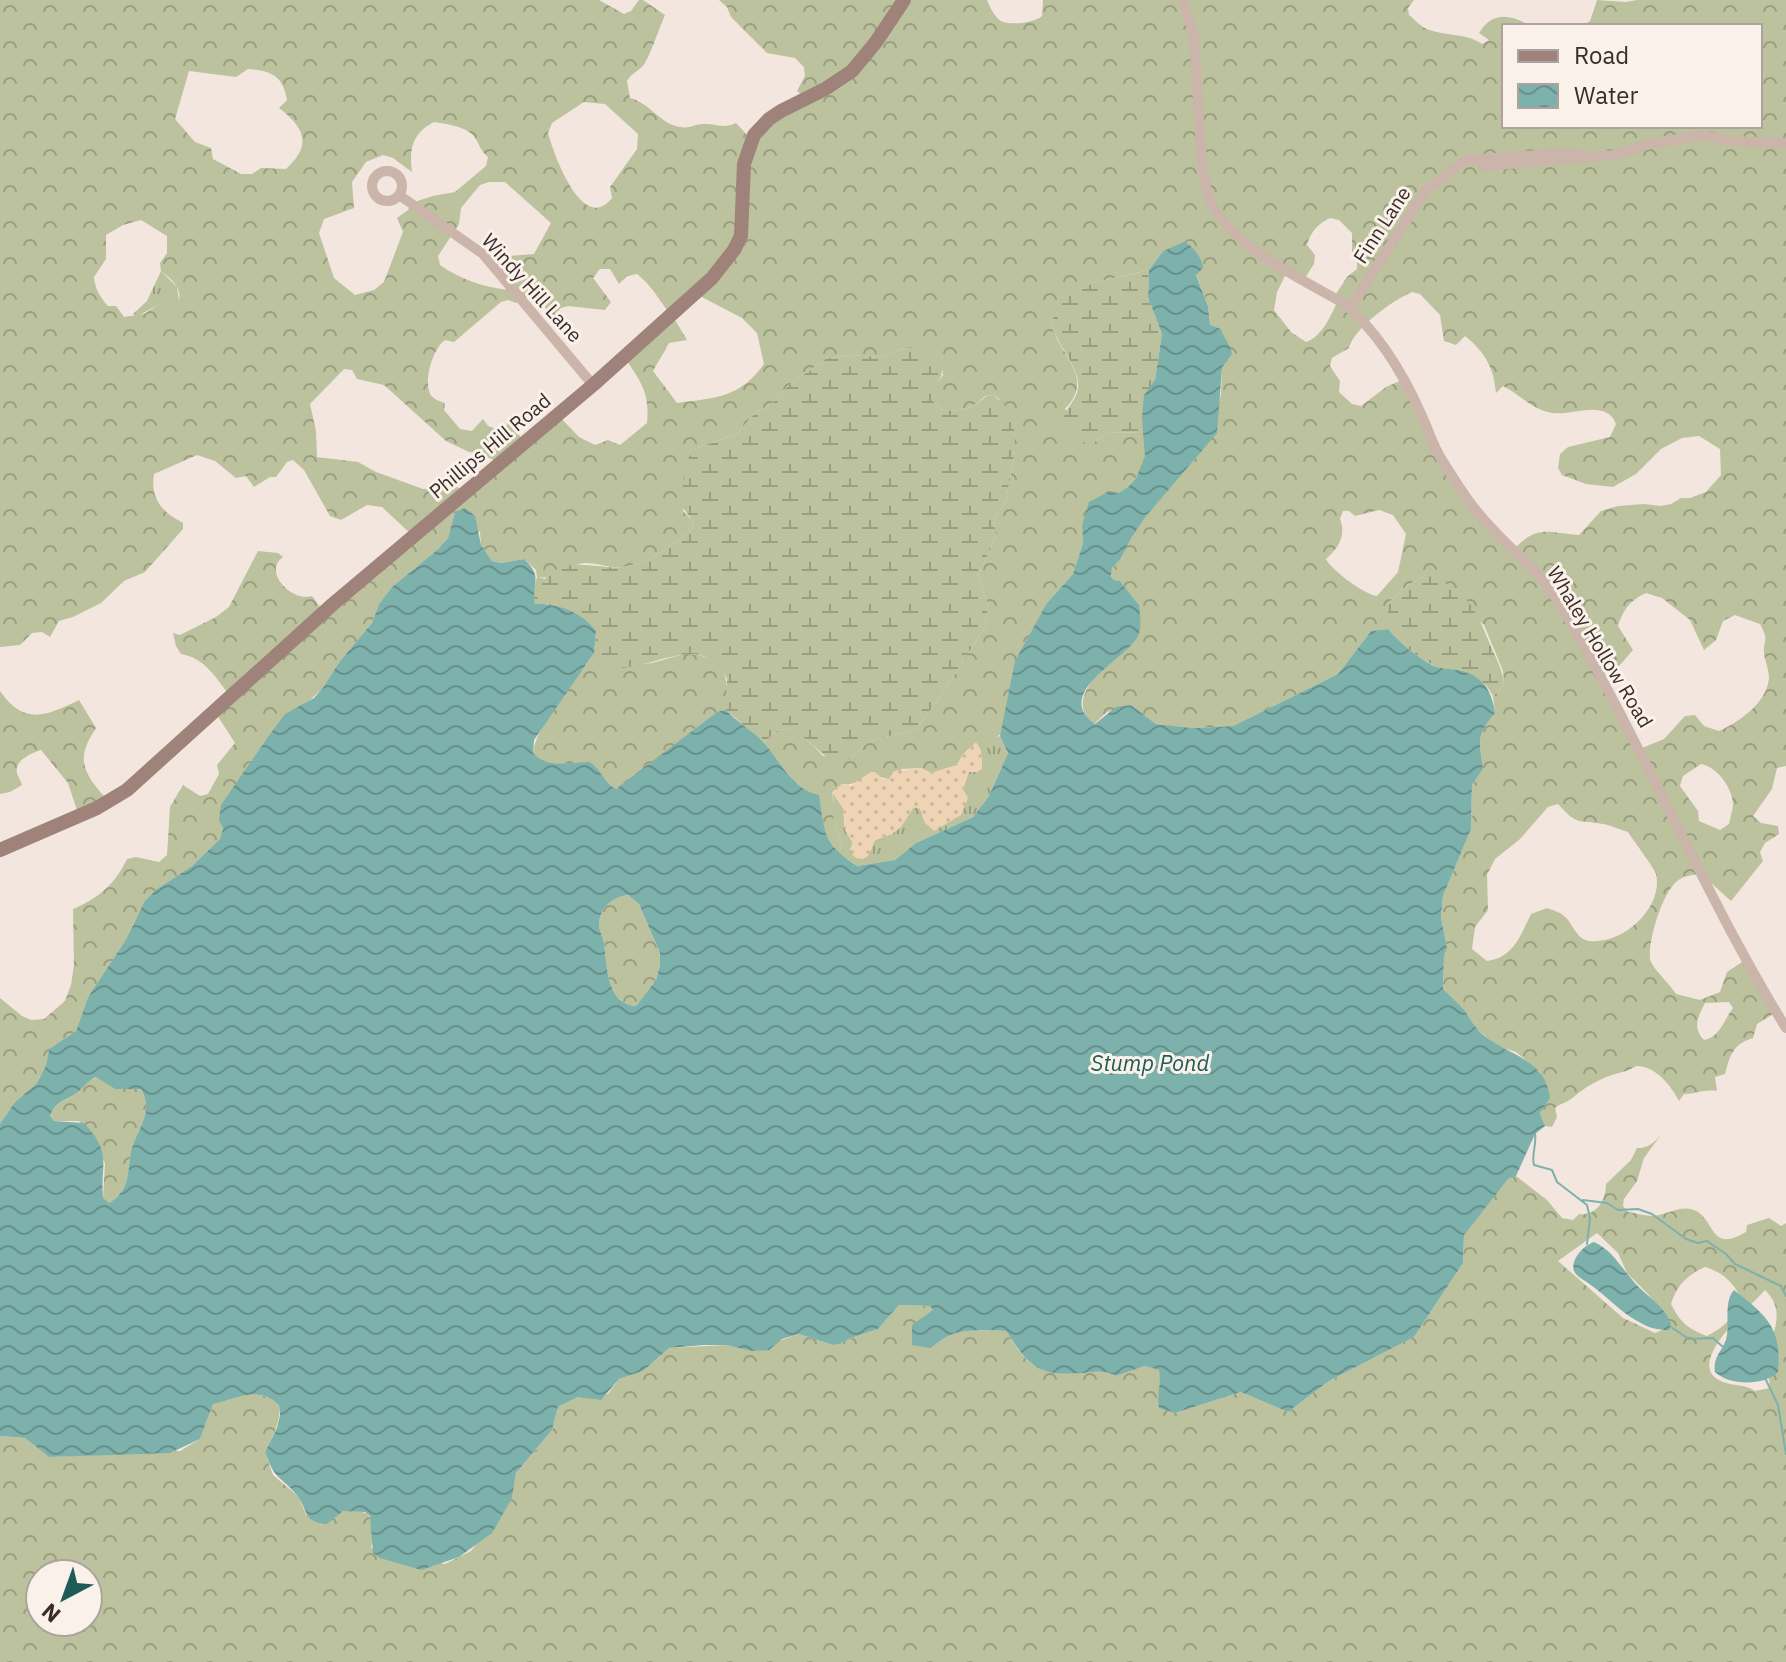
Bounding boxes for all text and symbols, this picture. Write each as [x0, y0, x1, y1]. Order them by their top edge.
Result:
legend [1502, 24, 1762, 128]
text: Road [1574, 39, 1629, 71]
text: Water [1574, 79, 1638, 111]
street label: Finn Lane [1347, 181, 1417, 268]
street label: Windy Hill Lane [476, 227, 589, 348]
street label: Phillips Hill Road [423, 387, 556, 504]
street label: Whaley Hollow Road [1541, 561, 1659, 733]
water label: Stump Pond [1091, 1048, 1209, 1077]
north arrow [24, 1558, 104, 1638]
text: N [35, 1597, 66, 1630]

